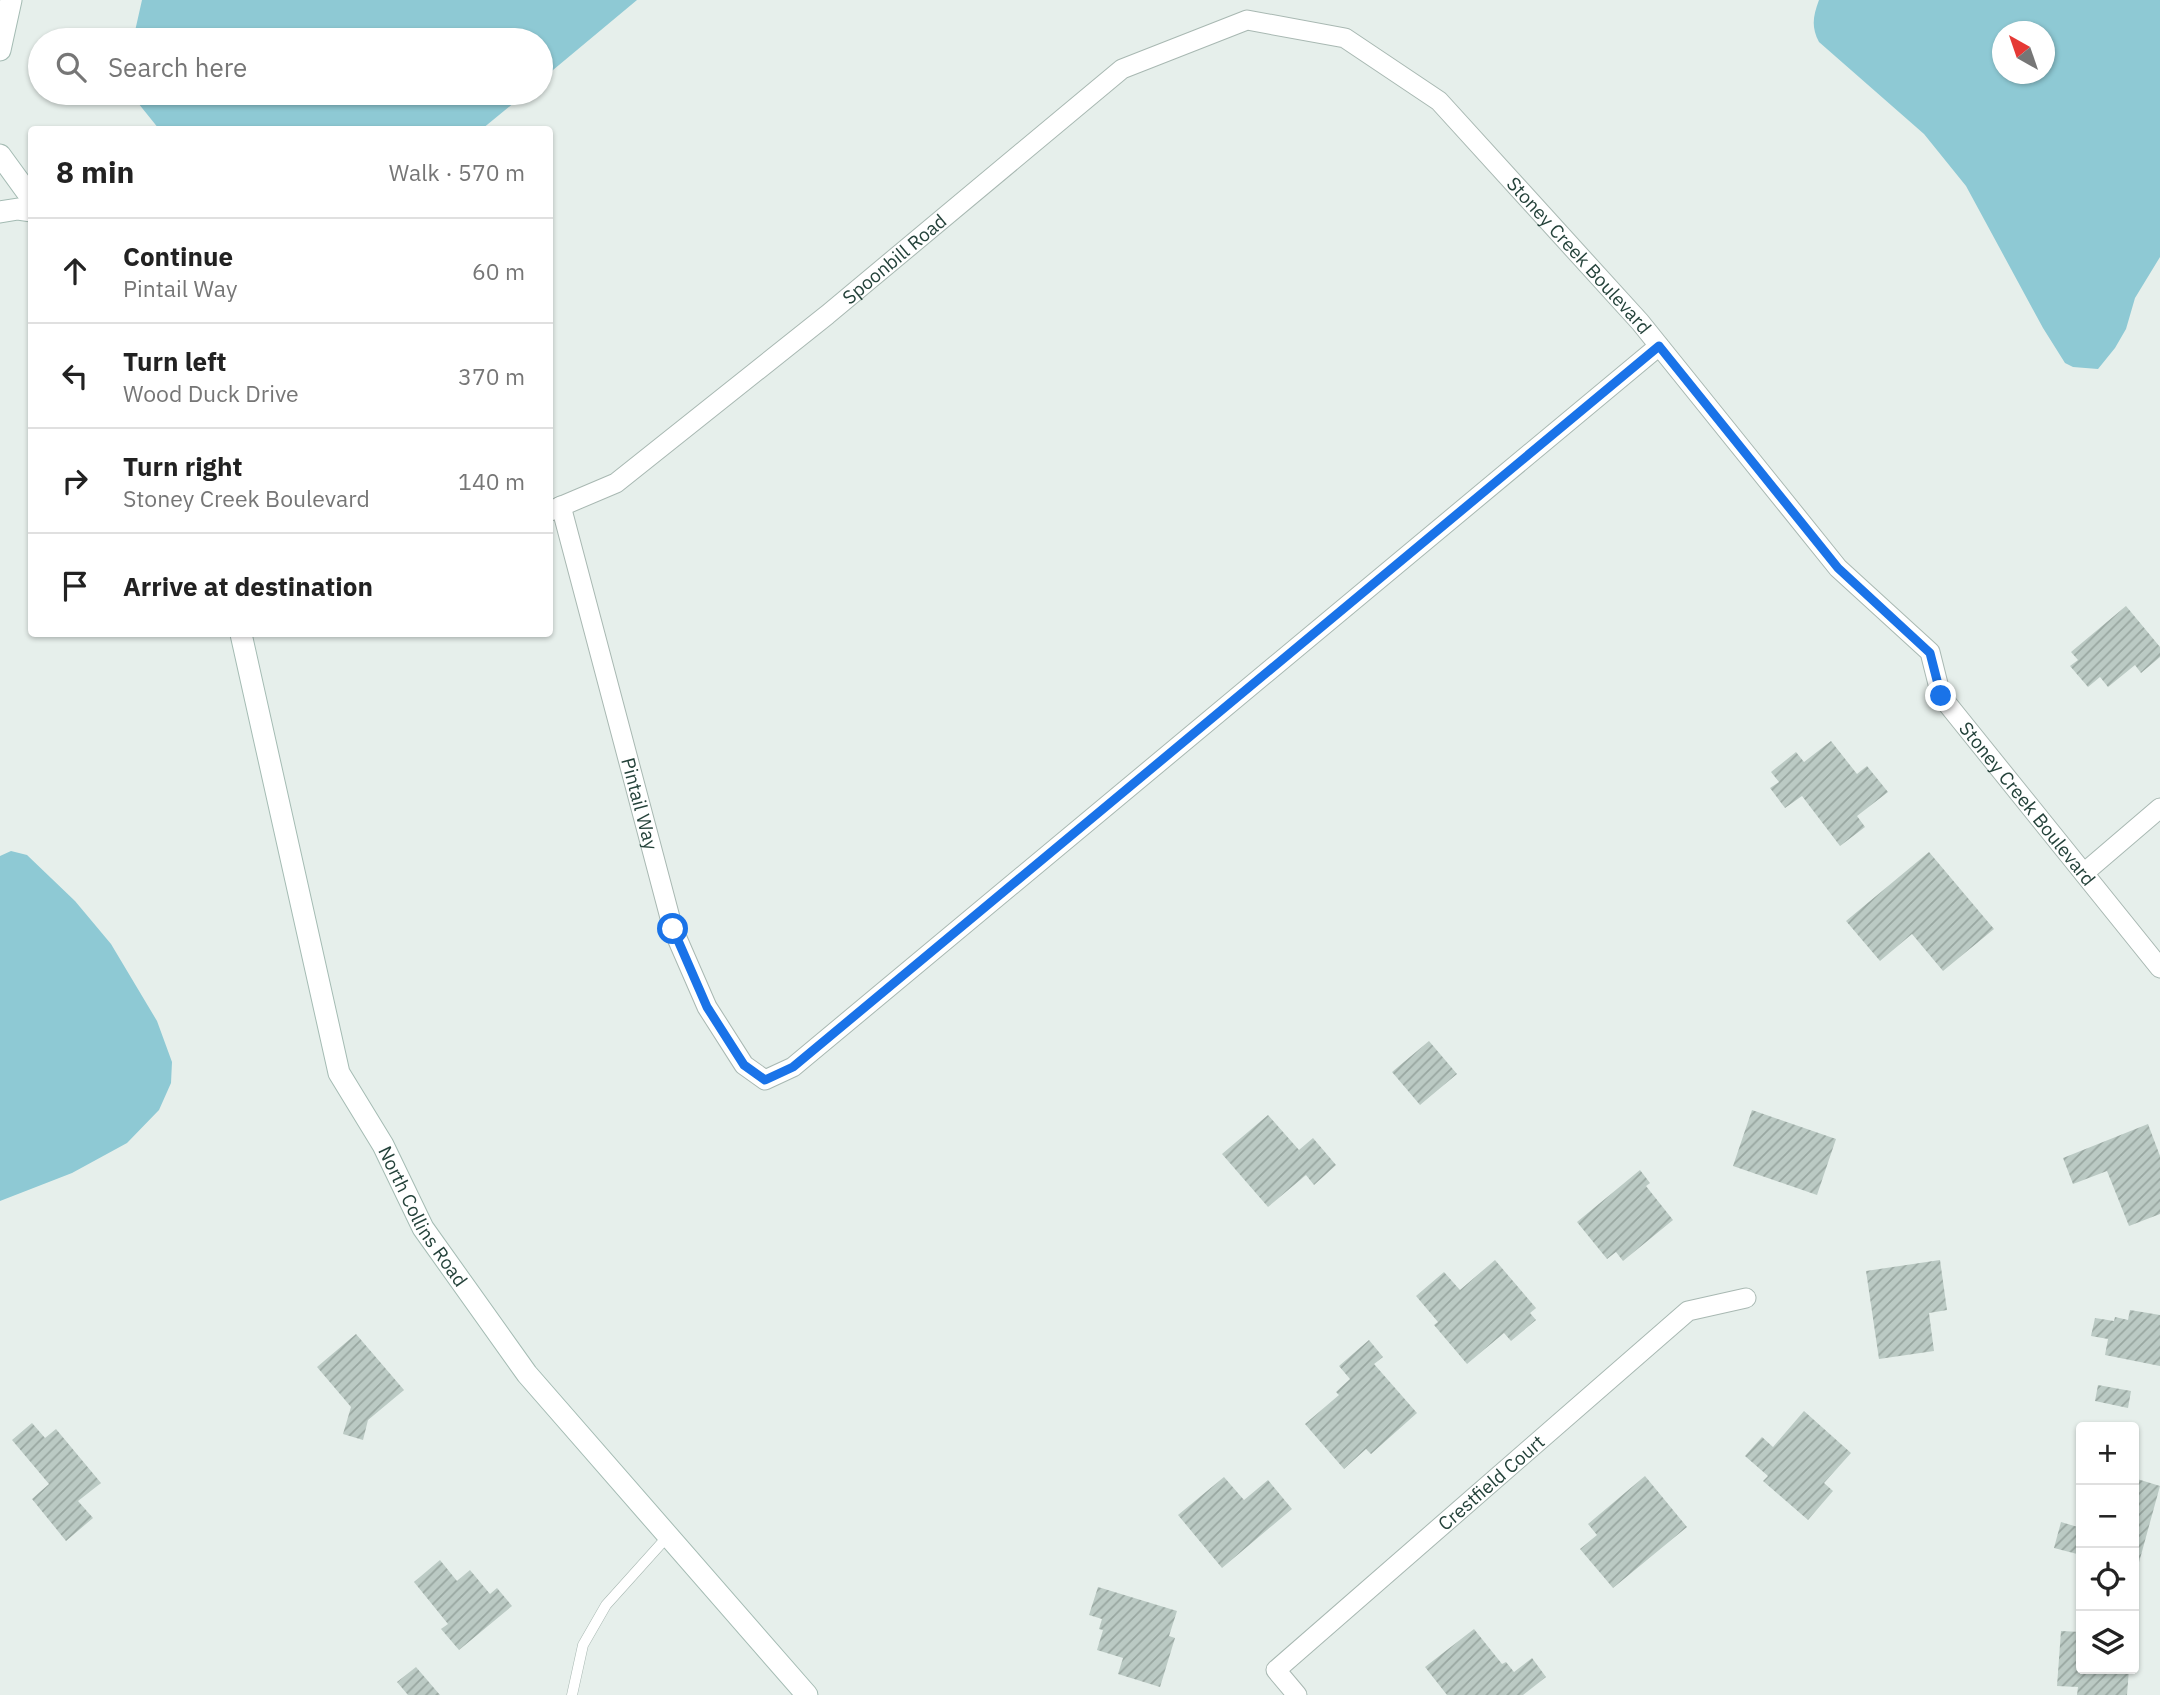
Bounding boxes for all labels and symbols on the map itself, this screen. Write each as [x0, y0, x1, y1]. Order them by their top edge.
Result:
north arrow [1992, 21, 2055, 84]
street label: Stoney Creek Boulevard [1502, 172, 1657, 339]
street label: Spoonbill Road [837, 209, 951, 309]
route end [1925, 680, 1956, 711]
street label: Stoney Creek Boulevard [1954, 716, 2101, 890]
street label: Pintail Way [616, 755, 664, 853]
route start [657, 913, 688, 944]
street label: North Collins Road [373, 1142, 473, 1291]
street label: Crestfield Court [1433, 1430, 1549, 1535]

